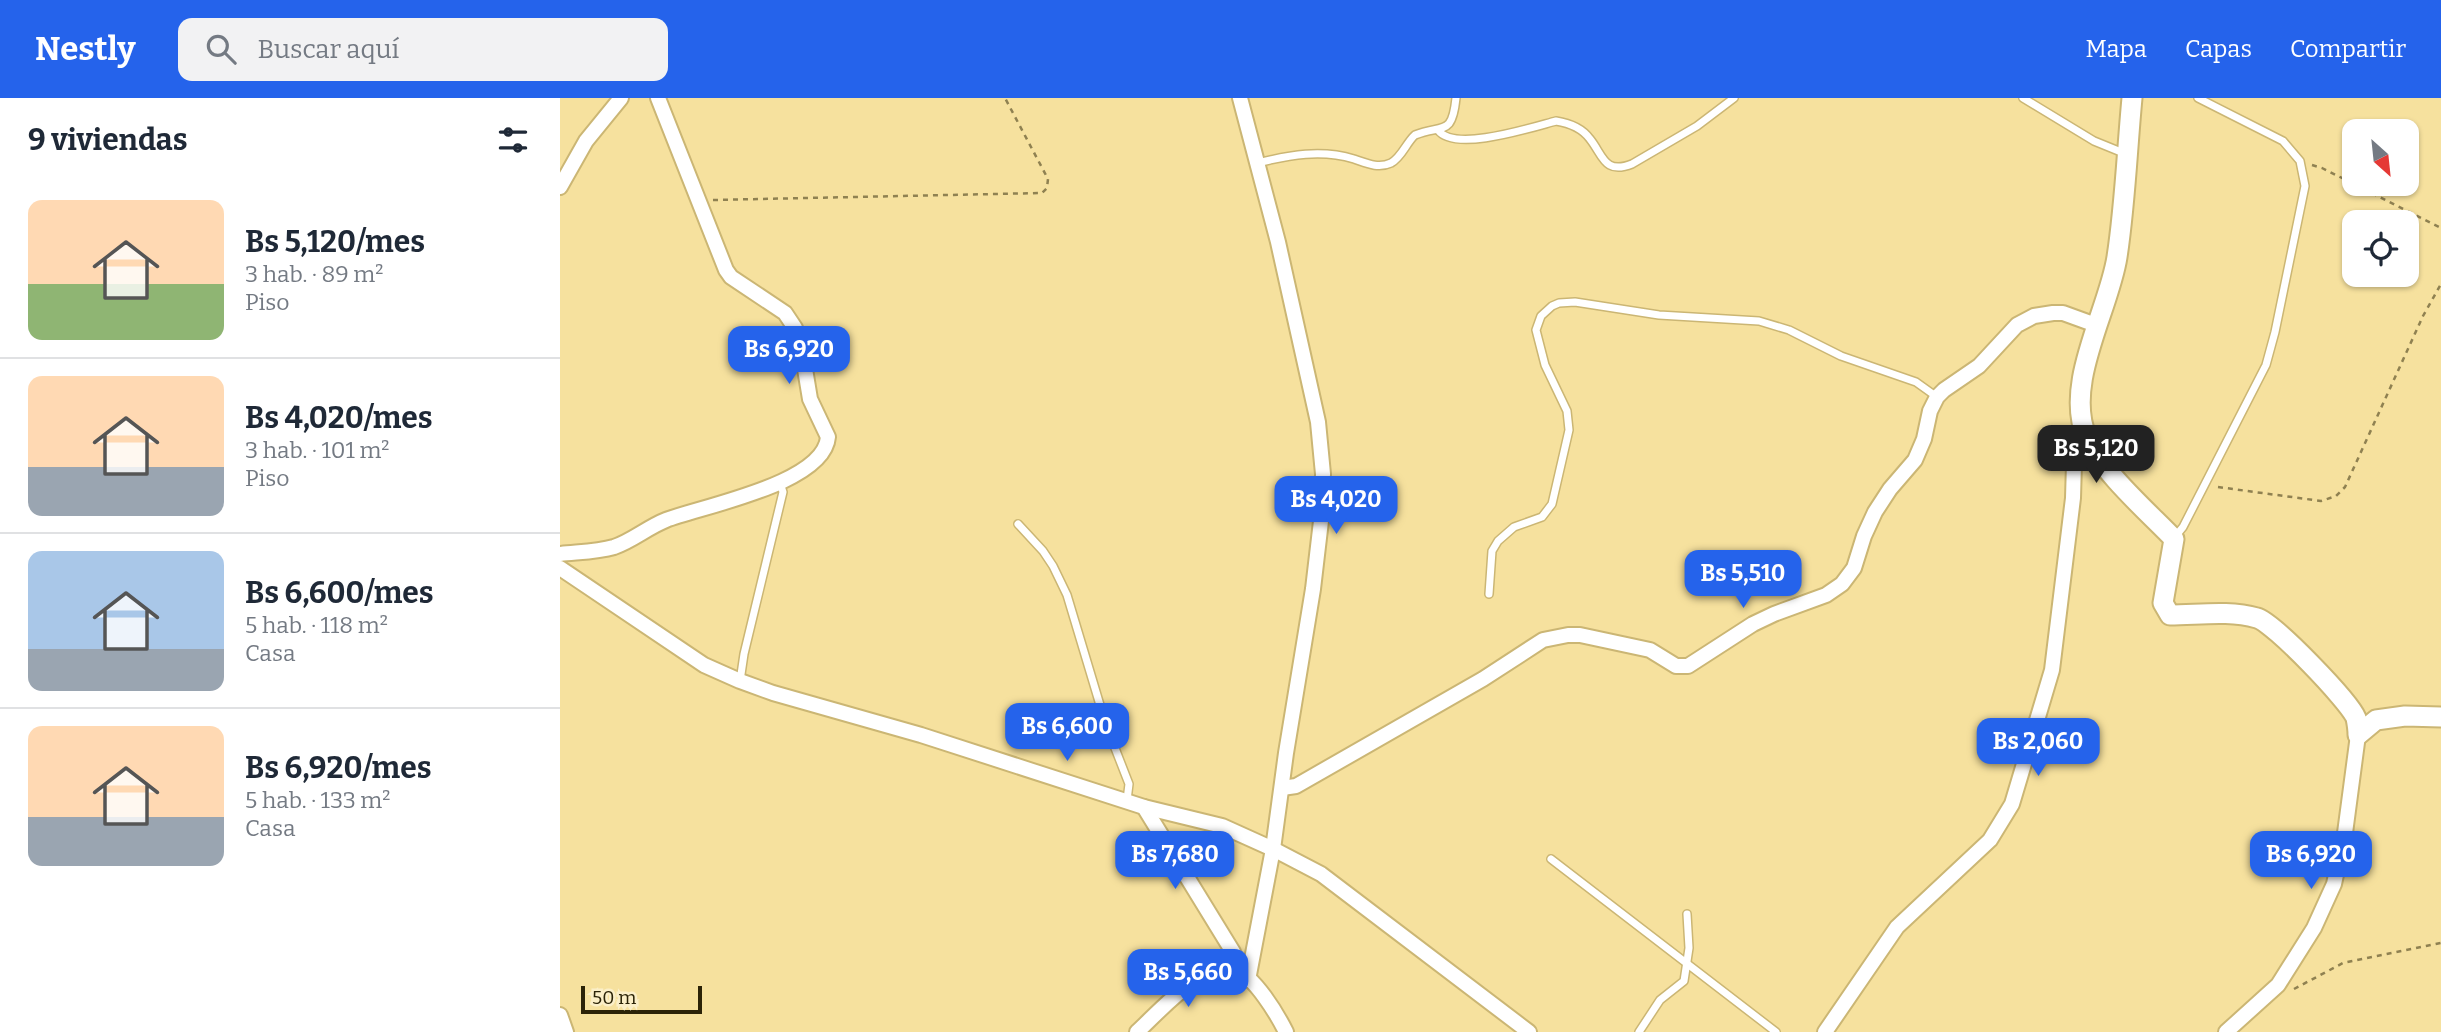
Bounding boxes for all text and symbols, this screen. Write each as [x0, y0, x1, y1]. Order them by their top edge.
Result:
search box [178, 18, 668, 81]
text: Nestly [35, 29, 136, 69]
icon: search [202, 30, 240, 68]
text: Buscar aquí [258, 34, 399, 65]
text: Mapa [2085, 35, 2147, 63]
text: Capas [2185, 35, 2252, 63]
text: Compartir [2290, 35, 2406, 63]
north arrow [2342, 119, 2418, 196]
map controls [2342, 119, 2419, 287]
icon: filters [494, 121, 532, 159]
text: 9 viviendas [28, 122, 187, 158]
button: locate [2342, 210, 2419, 287]
text: Bs 5,120/mes [245, 224, 425, 260]
icon: home [84, 228, 168, 312]
text: 3 hab. · 89 m² [245, 260, 383, 288]
text: Piso [245, 288, 290, 316]
pin: Bs 6,920 [717, 327, 861, 386]
text: Bs 6,920 [744, 335, 834, 363]
text: Bs 4,020/mes [245, 400, 433, 436]
icon: home [84, 404, 168, 488]
pin: Bs 5,120 [2024, 426, 2168, 485]
text: Bs 5,120 [2053, 434, 2139, 462]
text: 3 hab. · 101 m² [245, 436, 390, 464]
text: Piso [245, 464, 290, 492]
pin: Bs 4,020 [1264, 476, 1408, 536]
text: Bs 4,020 [1291, 485, 1382, 513]
pin: Bs 5,510 [1671, 550, 1815, 610]
text: Bs 5,510 [1701, 559, 1785, 587]
text: Bs 6,600/mes [245, 575, 434, 611]
icon: home [84, 579, 168, 663]
text: 5 hab. · 118 m² [245, 611, 388, 639]
text: Casa [245, 639, 296, 667]
pin: Bs 6,600 [995, 704, 1139, 763]
text: Bs 6,600 [1021, 712, 1113, 740]
pin: Bs 2,060 [1966, 718, 2110, 778]
text: Bs 2,060 [1993, 727, 2083, 755]
text: Bs 6,920/mes [245, 750, 431, 786]
icon: home [84, 754, 168, 838]
text: 5 hab. · 133 m² [245, 786, 390, 814]
text: Casa [245, 814, 296, 842]
pin: Bs 7,680 [1103, 832, 1247, 891]
pin: Bs 6,920 [2239, 832, 2383, 891]
text: Bs 7,680 [1131, 840, 1219, 868]
text: Bs 6,920 [2266, 840, 2356, 868]
pin: Bs 5,660 [1116, 950, 1260, 1009]
text: Bs 5,660 [1143, 958, 1233, 986]
scale bar [581, 983, 702, 1015]
text: 50 m [592, 986, 636, 1009]

